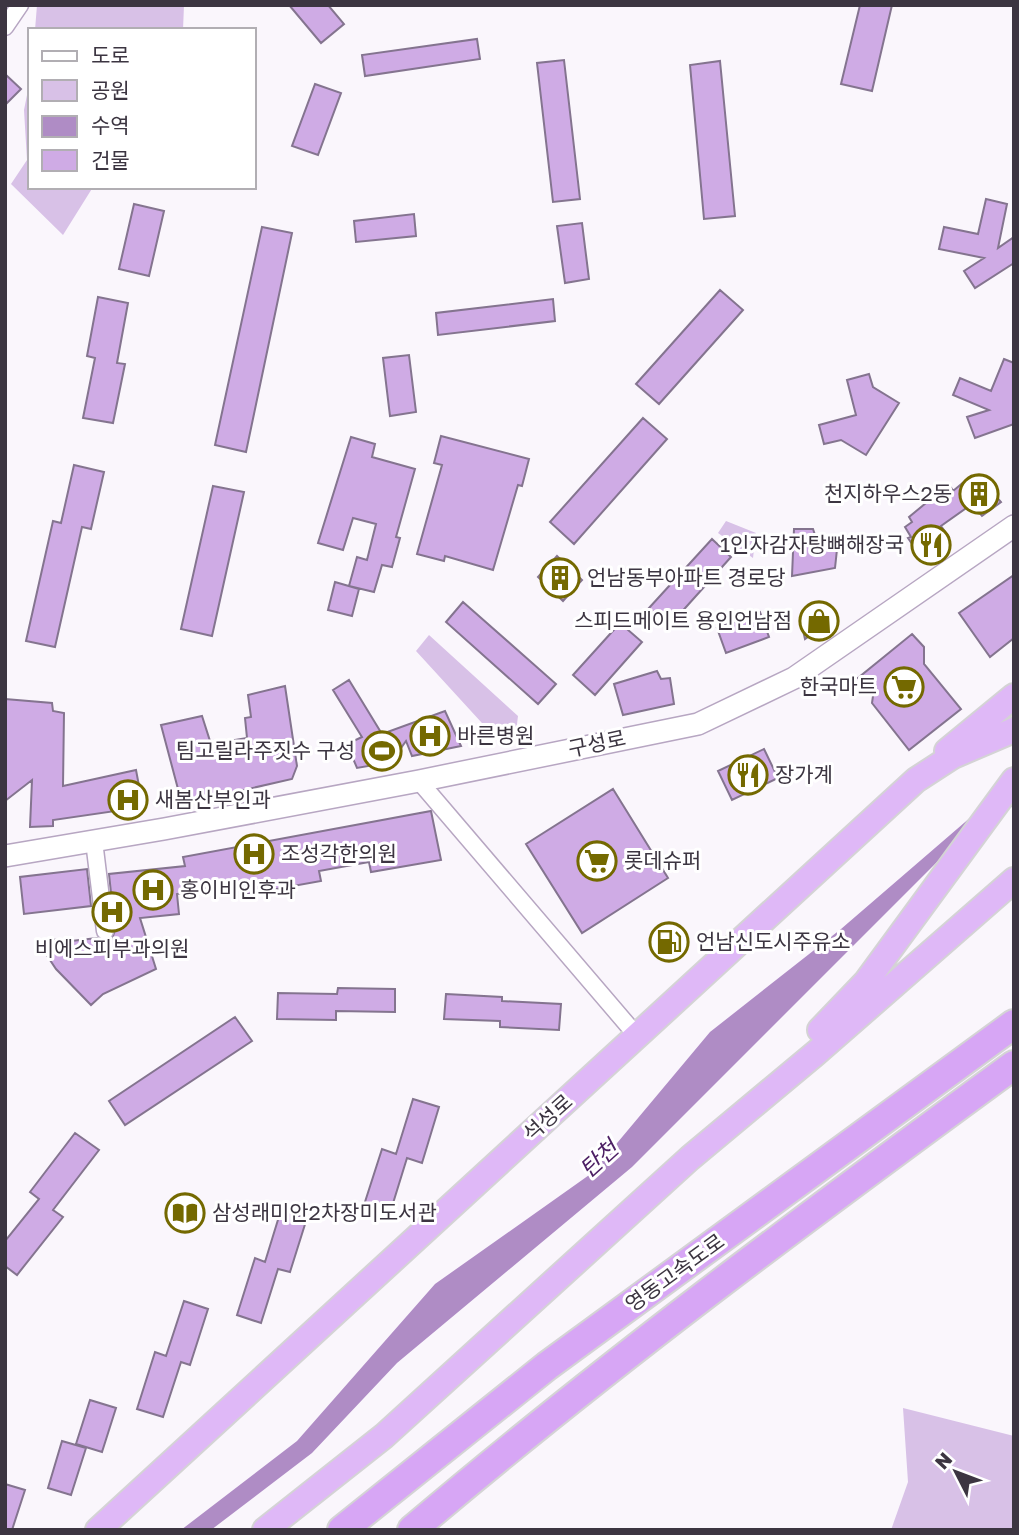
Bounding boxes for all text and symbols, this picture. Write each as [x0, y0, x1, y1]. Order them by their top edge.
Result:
legend [28, 28, 256, 189]
text: 도로 [91, 42, 130, 68]
text: 공원 [91, 77, 130, 103]
text: 수역 [91, 112, 130, 138]
text: 건물 [91, 147, 130, 173]
building icon: 천지하우스2동 [958, 473, 1000, 515]
place label: 천지하우스2동 [824, 480, 952, 506]
restaurant icon: 1인자감자탕뼈해장국 [910, 524, 952, 566]
place label: 1인자감자탕뼈해장국 [720, 531, 904, 557]
building icon: 언남동부아파트 경로당 [539, 557, 581, 599]
place label: 언남동부아파트 경로당 [587, 564, 785, 590]
shop icon: 스피드메이트 용인언남점 [798, 600, 840, 642]
place label: 스피드메이트 용인언남점 [574, 607, 792, 633]
supermarket icon: 한국마트 [883, 666, 925, 708]
place label: 한국마트 [800, 673, 877, 699]
hospital icon: 바른병원 [409, 715, 451, 757]
place label: 바른병원 [457, 722, 534, 748]
street label: 구성로 [566, 724, 628, 762]
sports icon: 팀고릴라주짓수 구성 [361, 730, 403, 772]
place label: 팀고릴라주짓수 구성 [176, 737, 355, 763]
restaurant icon: 장가계 [727, 754, 769, 796]
place label: 장가계 [775, 761, 833, 787]
hospital icon: 새봄산부인과 [107, 779, 149, 821]
place label: 새봄산부인과 [155, 786, 271, 812]
hospital icon: 조성각한의원 [233, 833, 275, 875]
place label: 조성각한의원 [281, 840, 397, 866]
supermarket icon: 롯데슈퍼 [576, 840, 618, 882]
place label: 롯데슈퍼 [624, 847, 701, 873]
hospital icon: 홍이비인후과 [132, 869, 174, 911]
place label: 홍이비인후과 [180, 876, 296, 902]
hospital icon: 비에스피부과의원 [91, 891, 133, 933]
fuel station icon: 언남신도시주유소 [648, 921, 690, 963]
place label: 언남신도시주유소 [696, 928, 851, 954]
place label: 비에스피부과의원 [35, 935, 189, 961]
street label: 석성로 [517, 1088, 578, 1146]
water label: 탄천 [573, 1132, 626, 1183]
library icon: 삼성래미안2차장미도서관 [164, 1192, 206, 1234]
place label: 삼성래미안2차장미도서관 [212, 1199, 437, 1225]
street label: 영동고속도로 [620, 1228, 729, 1317]
north arrow [921, 1437, 991, 1507]
text: N [930, 1447, 956, 1473]

